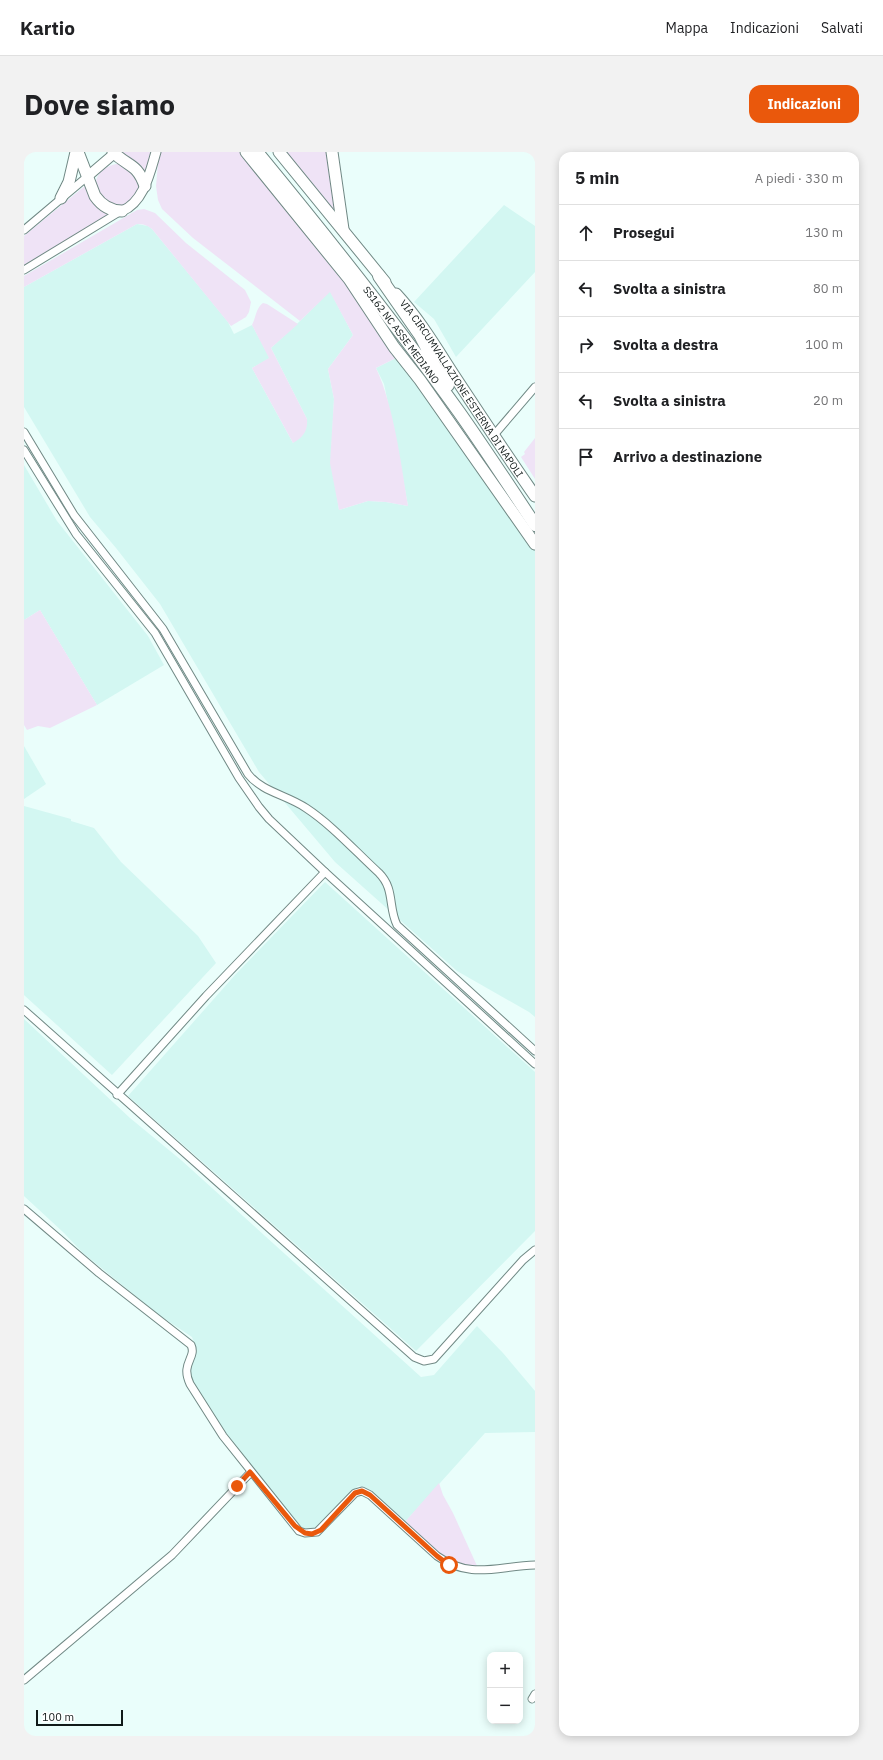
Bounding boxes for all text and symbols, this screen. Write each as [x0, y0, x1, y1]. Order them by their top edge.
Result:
text: Kartio [20, 16, 75, 40]
text: Mappa [666, 19, 708, 37]
text: Indicazioni [730, 19, 799, 37]
text: Salvati [821, 19, 863, 37]
button: Indicazioni [749, 85, 859, 123]
text: Dove siamo [24, 86, 175, 123]
text: 5 min [575, 167, 619, 189]
text: A piedi · 330 m [755, 170, 843, 187]
icon: ahead [575, 222, 597, 244]
text: Prosegui [613, 223, 675, 242]
text: 130 m [805, 224, 843, 241]
icon: left [575, 278, 597, 300]
text: Svolta a sinistra [613, 279, 726, 298]
text: 80 m [813, 280, 843, 297]
street label: SS162 NC ASSE MEDIANO [360, 283, 443, 386]
street label: VIA CIRCUMVALLAZIONE ESTERNA DI NAPOLI [397, 297, 526, 480]
icon: right [575, 334, 597, 356]
text: Svolta a destra [613, 335, 718, 354]
text: 100 m [805, 336, 843, 353]
icon: left [575, 390, 597, 412]
text: Svolta a sinistra [613, 391, 726, 410]
text: 20 m [813, 392, 843, 409]
icon: arrive [575, 446, 597, 468]
text: Arrivo a destinazione [613, 447, 762, 466]
route end [228, 1477, 246, 1495]
route start [440, 1556, 458, 1574]
map controls [487, 1652, 523, 1724]
button: + [487, 1652, 523, 1688]
button: − [487, 1688, 523, 1724]
scale bar [36, 1708, 123, 1727]
text: 100 m [42, 1710, 74, 1724]

